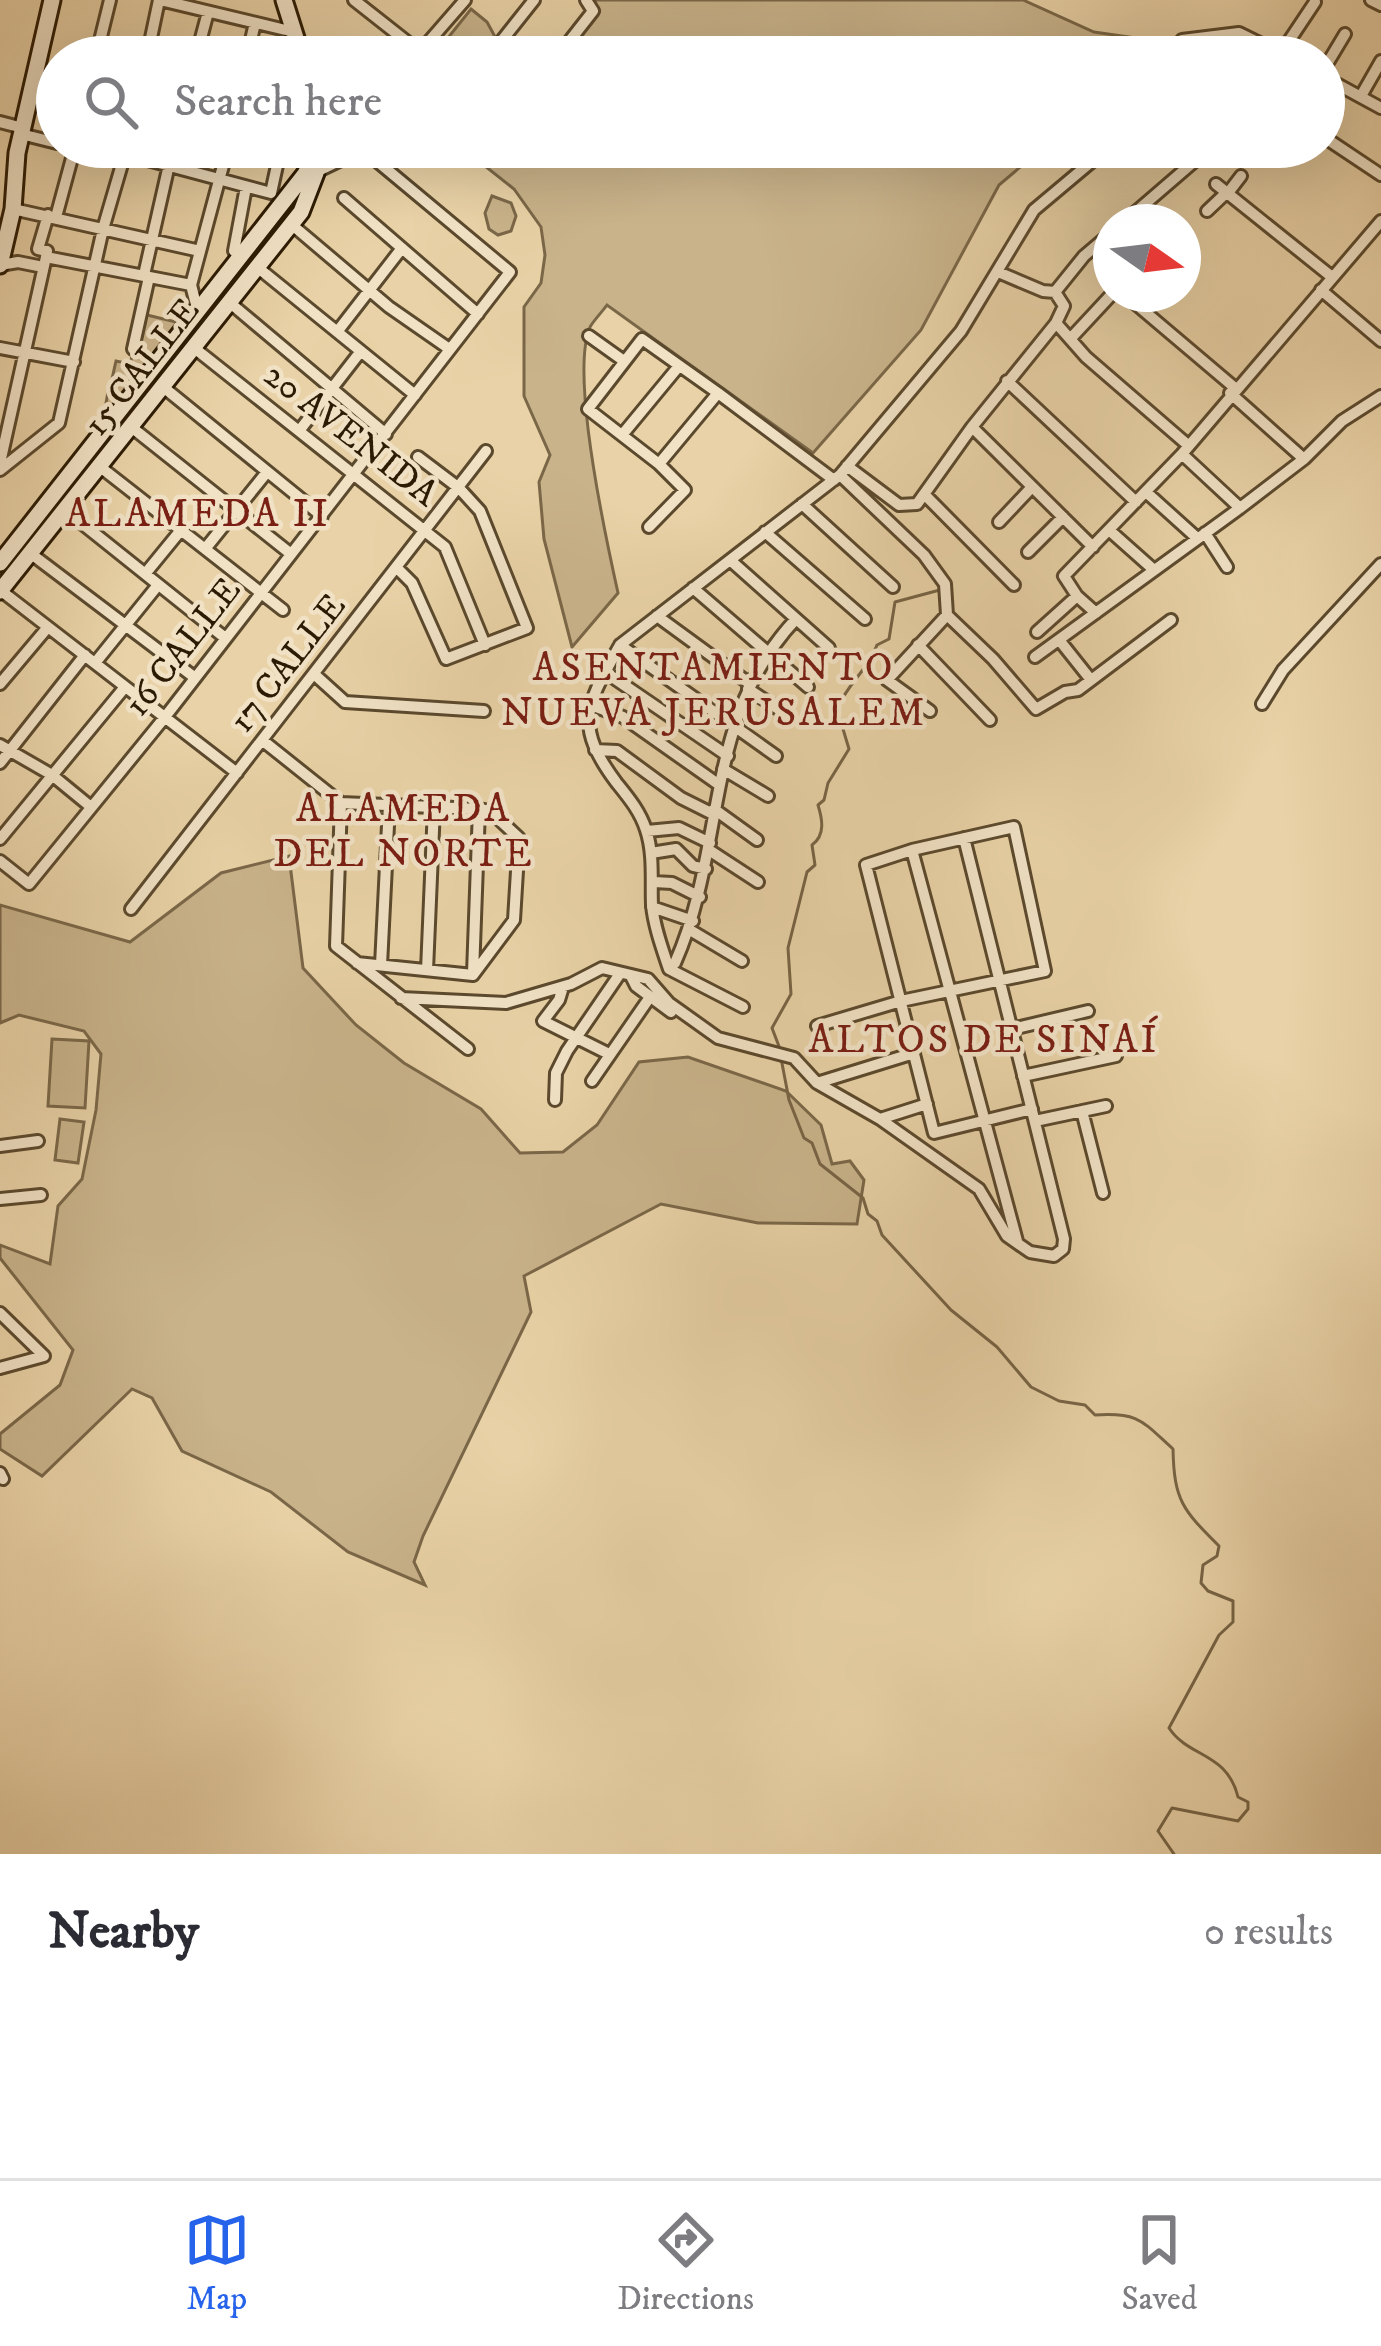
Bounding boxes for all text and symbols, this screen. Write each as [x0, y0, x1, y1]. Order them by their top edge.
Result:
search box [36, 36, 1345, 168]
icon: search [78, 69, 144, 135]
text: Search here [174, 74, 382, 130]
north arrow [1093, 204, 1201, 312]
street label: 15 CALLE [74, 290, 210, 446]
street label: 20 AVENIDA [254, 353, 447, 518]
district label: ALAMEDA II [65, 490, 331, 539]
street label: 16 CALLE [115, 569, 251, 726]
street label: 17 CALLE [220, 585, 356, 742]
district label: ASENTAMIENTO NUEVA JERUSALEM [501, 644, 927, 738]
district label: ALAMEDA DEL NORTE [273, 785, 535, 879]
district label: ALTOS DE SINAÍ [808, 1015, 1160, 1065]
text: Nearby [48, 1900, 199, 1964]
text: 0 results [1204, 1908, 1333, 1957]
tab: Map [184, 2207, 250, 2320]
tab: Directions [617, 2207, 754, 2320]
tab: Saved [1121, 2207, 1197, 2320]

